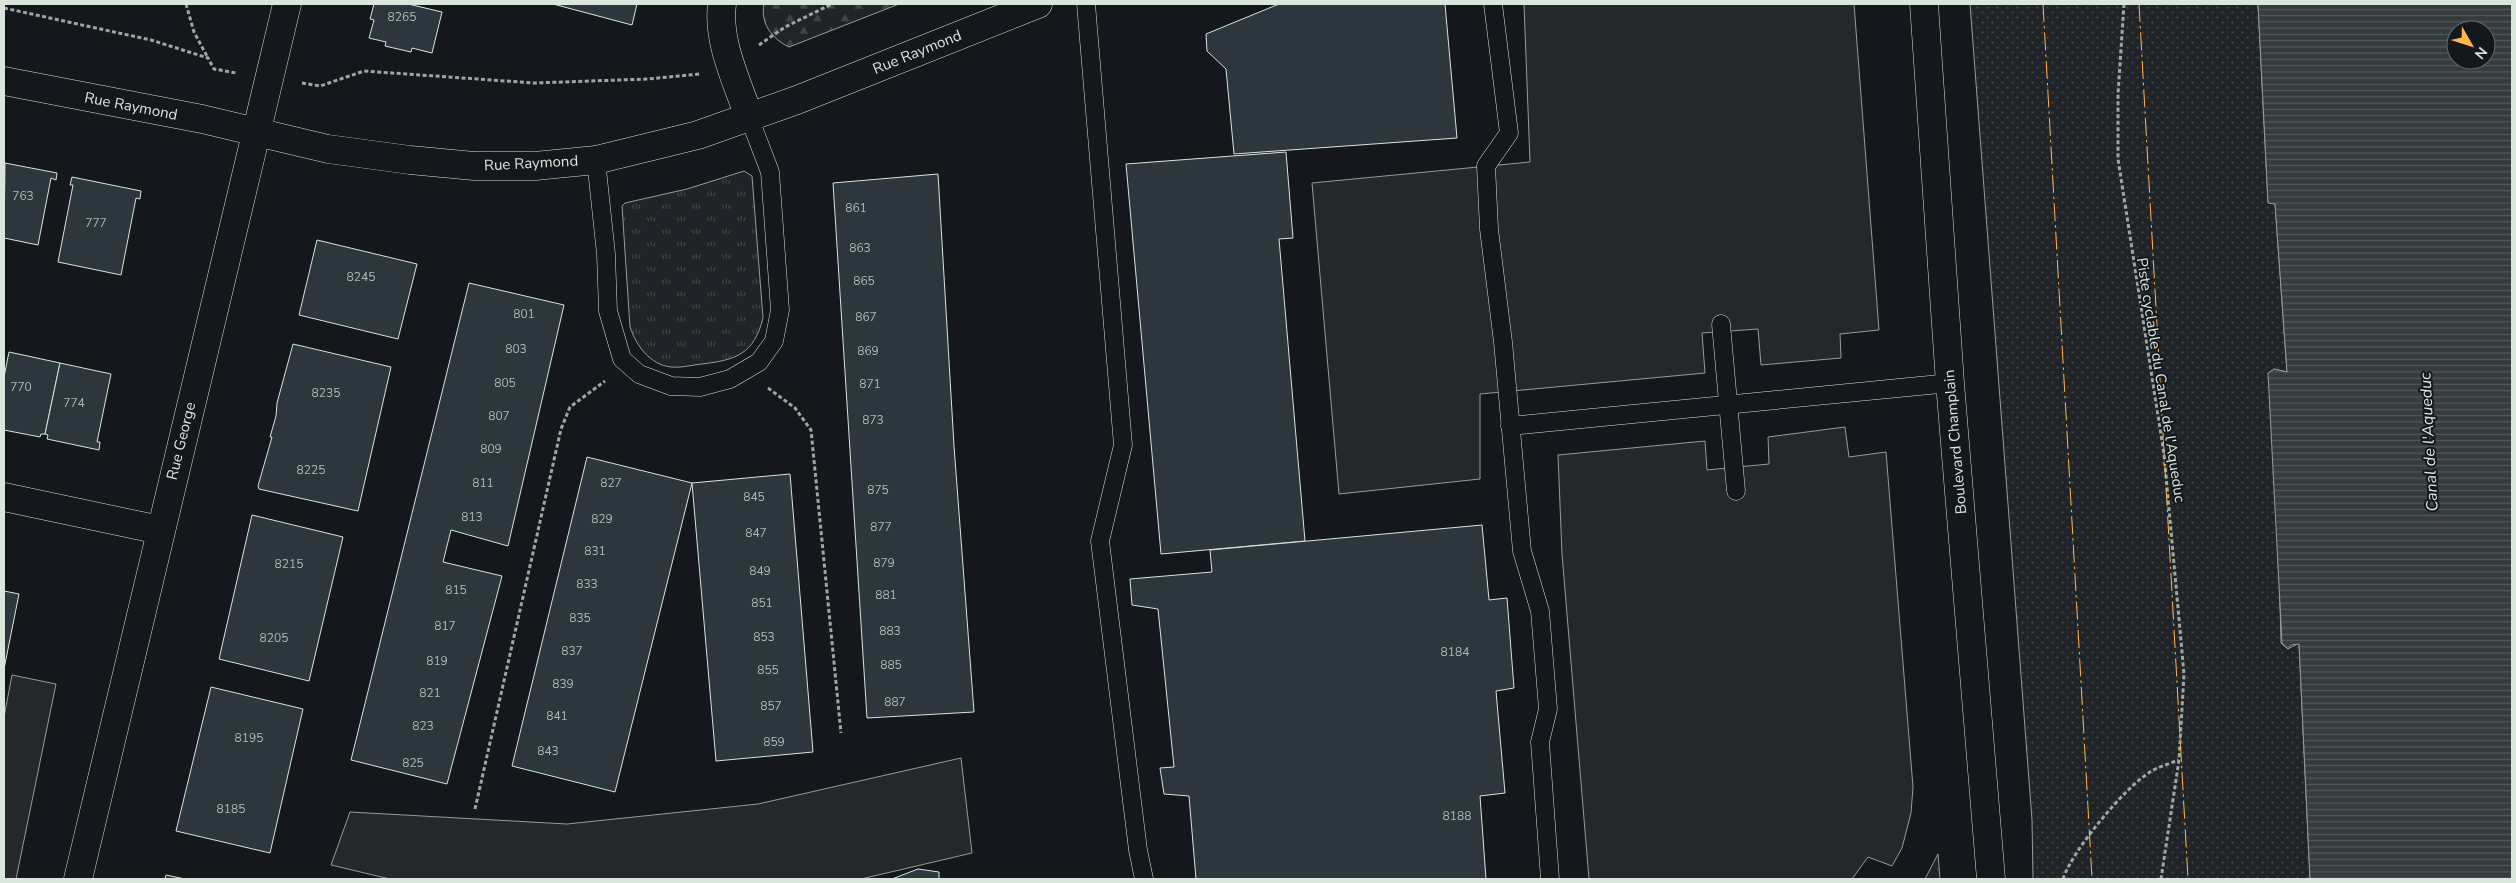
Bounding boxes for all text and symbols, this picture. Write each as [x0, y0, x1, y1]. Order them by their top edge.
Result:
house number: 8265 [388, 9, 416, 25]
north arrow [2446, 20, 2496, 70]
street label: Rue Raymond [870, 25, 964, 79]
text: N [2470, 43, 2491, 63]
street label: Rue Raymond [83, 87, 179, 125]
street label: Rue Raymond [483, 151, 579, 175]
house number: 763 [12, 188, 34, 204]
house number: 861 [845, 200, 867, 216]
house number: 777 [85, 215, 107, 231]
house number: 863 [849, 240, 871, 256]
street label: Piste cyclable du Canal de l'Aqueduc [2132, 256, 2190, 504]
house number: 8245 [347, 269, 375, 285]
house number: 865 [853, 273, 875, 289]
house number: 801 [513, 306, 535, 322]
house number: 867 [855, 309, 877, 325]
house number: 803 [505, 341, 527, 357]
house number: 869 [857, 343, 879, 359]
street label: Boulevard Champlain [1939, 369, 1971, 515]
water label: Canal de l'Aqueduc [2414, 371, 2444, 512]
house number: 805 [494, 375, 516, 391]
house number: 871 [859, 376, 881, 392]
house number: 770 [10, 379, 32, 395]
house number: 8235 [312, 385, 340, 401]
house number: 774 [63, 395, 85, 411]
street label: Rue George [162, 400, 200, 482]
house number: 807 [488, 408, 510, 424]
house number: 873 [862, 412, 884, 428]
house number: 809 [480, 441, 502, 457]
house number: 8225 [297, 462, 325, 478]
house number: 811 [472, 475, 494, 491]
house number: 827 [600, 475, 622, 491]
house number: 875 [867, 482, 889, 498]
house number: 845 [743, 489, 765, 505]
house number: 813 [461, 509, 483, 525]
house number: 829 [591, 511, 613, 527]
house number: 877 [870, 519, 892, 535]
house number: 847 [745, 525, 767, 541]
house number: 831 [584, 543, 606, 559]
house number: 879 [873, 555, 895, 571]
house number: 8215 [275, 556, 303, 572]
house number: 849 [749, 563, 771, 579]
house number: 833 [576, 576, 598, 592]
house number: 815 [445, 582, 467, 598]
house number: 881 [875, 587, 897, 603]
house number: 851 [751, 595, 773, 611]
house number: 835 [569, 610, 591, 626]
house number: 817 [434, 618, 456, 634]
house number: 883 [879, 623, 901, 639]
house number: 853 [753, 629, 775, 645]
house number: 8205 [260, 630, 288, 646]
house number: 837 [561, 643, 583, 659]
house number: 8184 [1441, 644, 1469, 660]
house number: 819 [426, 653, 448, 669]
house number: 885 [880, 657, 902, 673]
house number: 855 [757, 662, 779, 678]
house number: 839 [552, 676, 574, 692]
house number: 821 [419, 685, 441, 701]
house number: 887 [884, 694, 906, 710]
house number: 857 [760, 698, 782, 714]
house number: 841 [546, 708, 568, 724]
house number: 823 [412, 718, 434, 734]
house number: 8195 [235, 730, 263, 746]
house number: 859 [763, 734, 785, 750]
house number: 843 [537, 743, 559, 759]
house number: 825 [402, 755, 424, 771]
house number: 8185 [217, 801, 245, 817]
house number: 8188 [1443, 808, 1471, 824]

